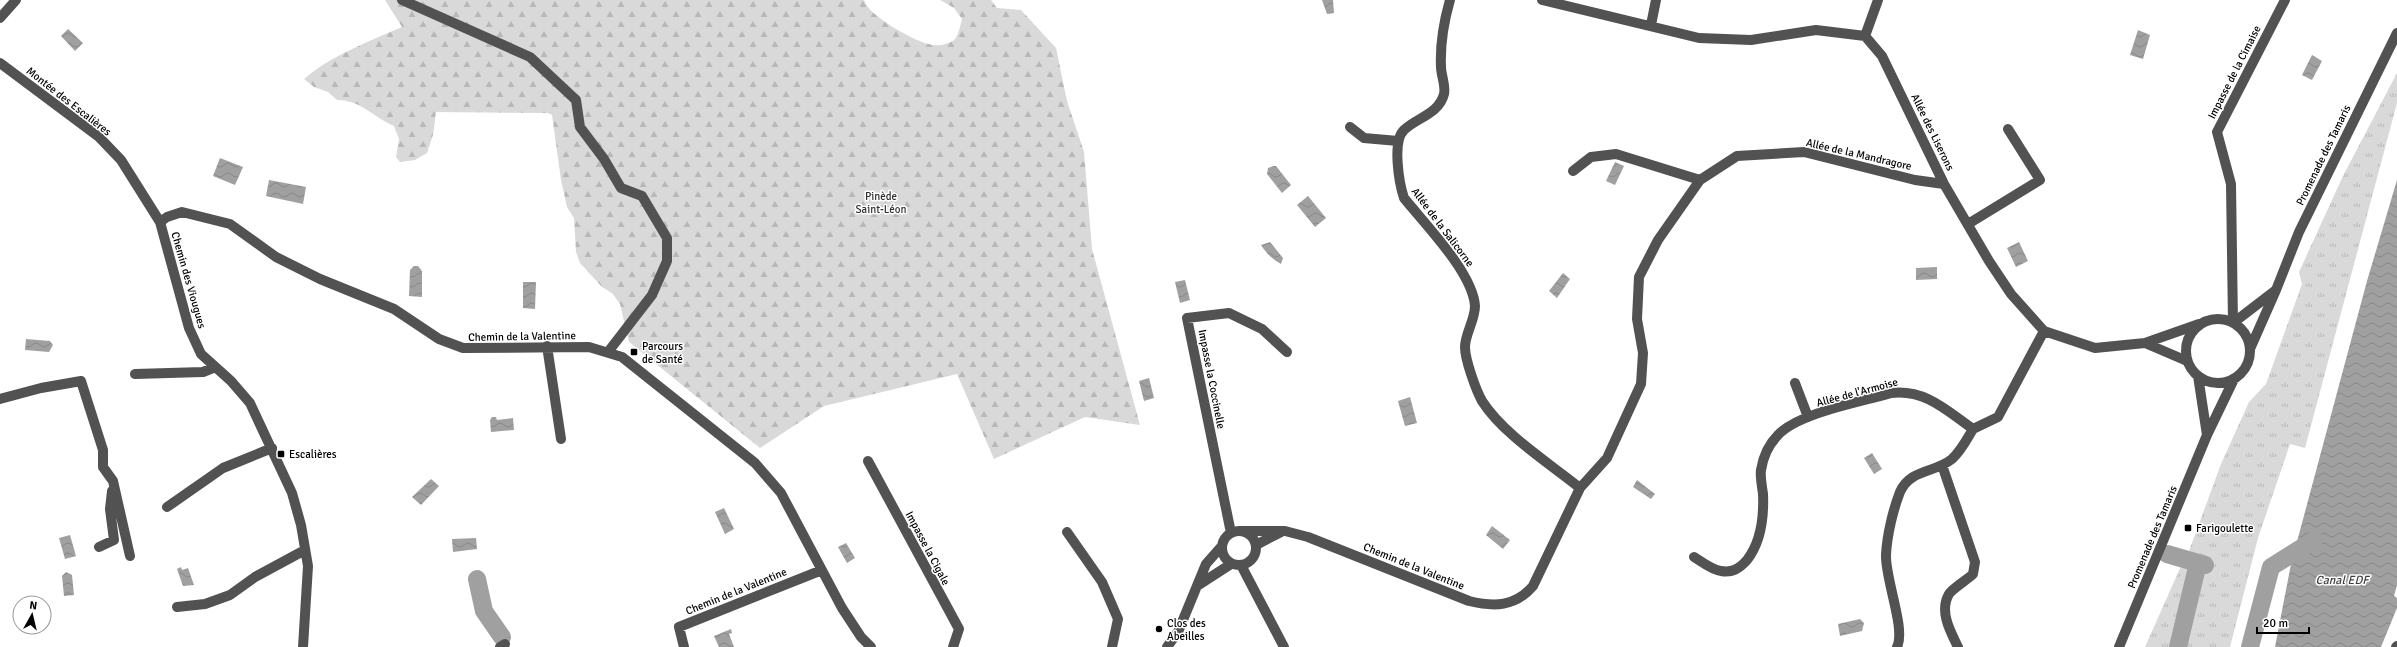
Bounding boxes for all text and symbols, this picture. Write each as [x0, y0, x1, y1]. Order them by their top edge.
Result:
street label: Impasse de la Cimaise [2205, 23, 2264, 121]
street label: Montée des Escalières [24, 64, 114, 139]
street label: Allée des Liserons [1908, 92, 1957, 173]
street label: Promenade des Tamaris [2293, 103, 2354, 208]
street label: Allée de la Mandragore [1805, 136, 1913, 173]
street label: Allée de la Salicorne [1409, 185, 1477, 269]
park label: Pinède Saint-Léon [855, 190, 907, 216]
street label: Chemin des Viougues [168, 230, 209, 330]
street label: Impasse la Coccinelle [1195, 328, 1228, 430]
street label: Chemin de la Valentine [468, 329, 576, 344]
place label: Parcours de Santé [642, 340, 683, 366]
marker: Parcours de Santé [629, 347, 639, 357]
street label: Allée de l'Armoise [1815, 375, 1899, 410]
place label: Escalières [289, 448, 337, 461]
marker: Escalières [276, 449, 286, 459]
street label: Promenade des Tamaris [2125, 484, 2180, 591]
street label: Impasse la Cigale [903, 509, 953, 587]
place label: Farigoulette [2196, 522, 2253, 535]
marker: Farigoulette [2183, 523, 2193, 533]
street label: Chemin de la Valentine [1361, 540, 1466, 593]
street label: Chemin de la Valentine [684, 565, 789, 618]
water label: Canal EDF [2316, 573, 2370, 588]
north arrow [12, 595, 52, 635]
text: N [29, 599, 38, 613]
scale bar [2257, 609, 2309, 635]
text: 20 m [2263, 616, 2288, 631]
place label: Clos des Abeilles [1167, 617, 1206, 643]
marker: Clos des Abeilles [1154, 624, 1164, 634]

